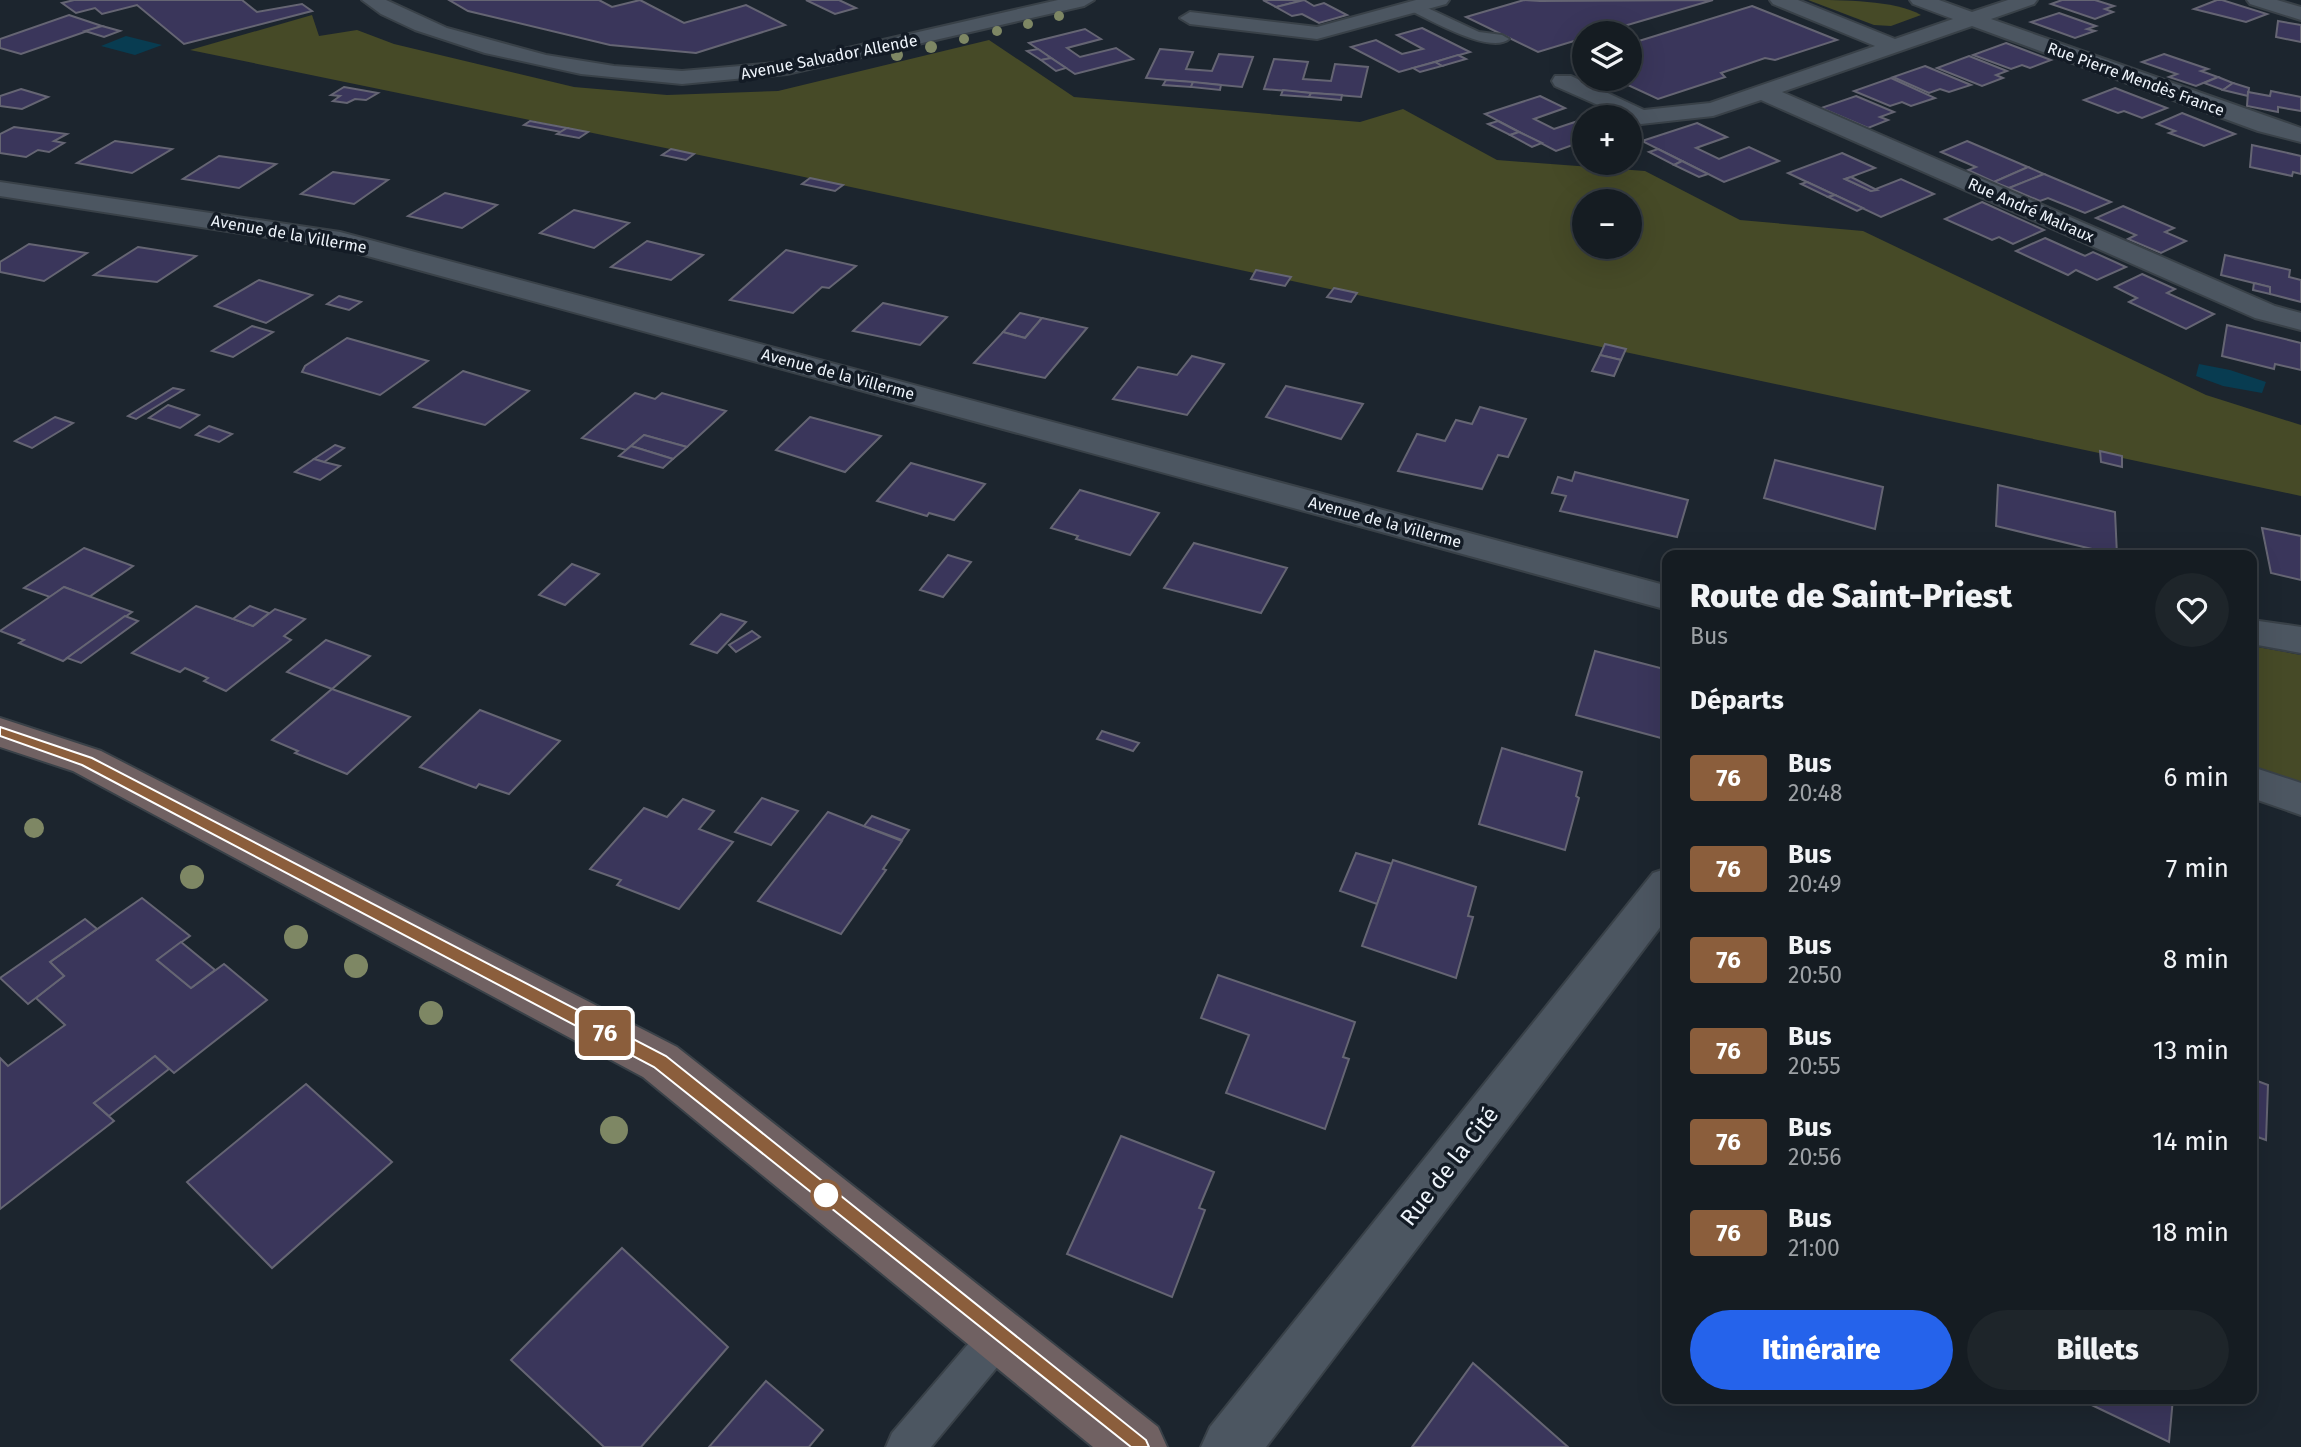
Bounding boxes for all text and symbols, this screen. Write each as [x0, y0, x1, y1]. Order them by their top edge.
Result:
map controls [1572, 21, 1642, 259]
button: layers [1572, 21, 1642, 91]
street label: Avenue Salvador Allende [739, 31, 919, 83]
street label: Rue Pierre Mendès France [2045, 38, 2227, 120]
button: + [1572, 105, 1642, 175]
street label: Rue André Malraux [1965, 174, 2097, 246]
button: − [1572, 189, 1642, 259]
street label: Avenue de la Villerme [210, 211, 368, 257]
street label: Avenue de la Villerme [759, 344, 917, 404]
street label: Avenue de la Villerme [1306, 492, 1464, 552]
button: heart [2155, 573, 2229, 647]
text: Route de Saint-Priest [1690, 576, 2012, 616]
text: Bus [1690, 622, 1728, 650]
text: Départs [1690, 685, 1784, 716]
text: Bus [1788, 748, 1831, 779]
text: 6 min [2163, 762, 2229, 793]
text: 76 [1716, 764, 1741, 792]
text: 20:48 [1788, 779, 1843, 807]
text: Bus [1788, 839, 1831, 870]
text: 7 min [2166, 853, 2229, 884]
text: 76 [1716, 855, 1741, 883]
text: 20:49 [1788, 870, 1841, 898]
text: Bus [1788, 930, 1831, 961]
text: 8 min [2163, 944, 2229, 975]
text: 76 [1716, 946, 1741, 974]
text: 20:50 [1788, 961, 1842, 989]
line badge: 76 [574, 1010, 636, 1056]
text: 76 [593, 1019, 617, 1047]
text: Bus [1788, 1021, 1831, 1052]
text: 13 min [2153, 1035, 2229, 1066]
text: 76 [1716, 1037, 1741, 1065]
text: 20:55 [1788, 1052, 1841, 1080]
street label: Rue de la Cité [1394, 1101, 1504, 1231]
text: Bus [1788, 1112, 1831, 1143]
text: 14 min [2152, 1126, 2229, 1157]
text: 76 [1716, 1128, 1741, 1156]
text: 20:56 [1788, 1143, 1842, 1171]
unlabelled marker [811, 1180, 841, 1210]
text: Bus [1788, 1203, 1831, 1234]
text: 18 min [2152, 1217, 2229, 1248]
text: 76 [1716, 1219, 1741, 1247]
text: 21:00 [1788, 1234, 1840, 1262]
button: Itinéraire [1690, 1310, 1953, 1390]
button: Billets [1967, 1310, 2229, 1390]

